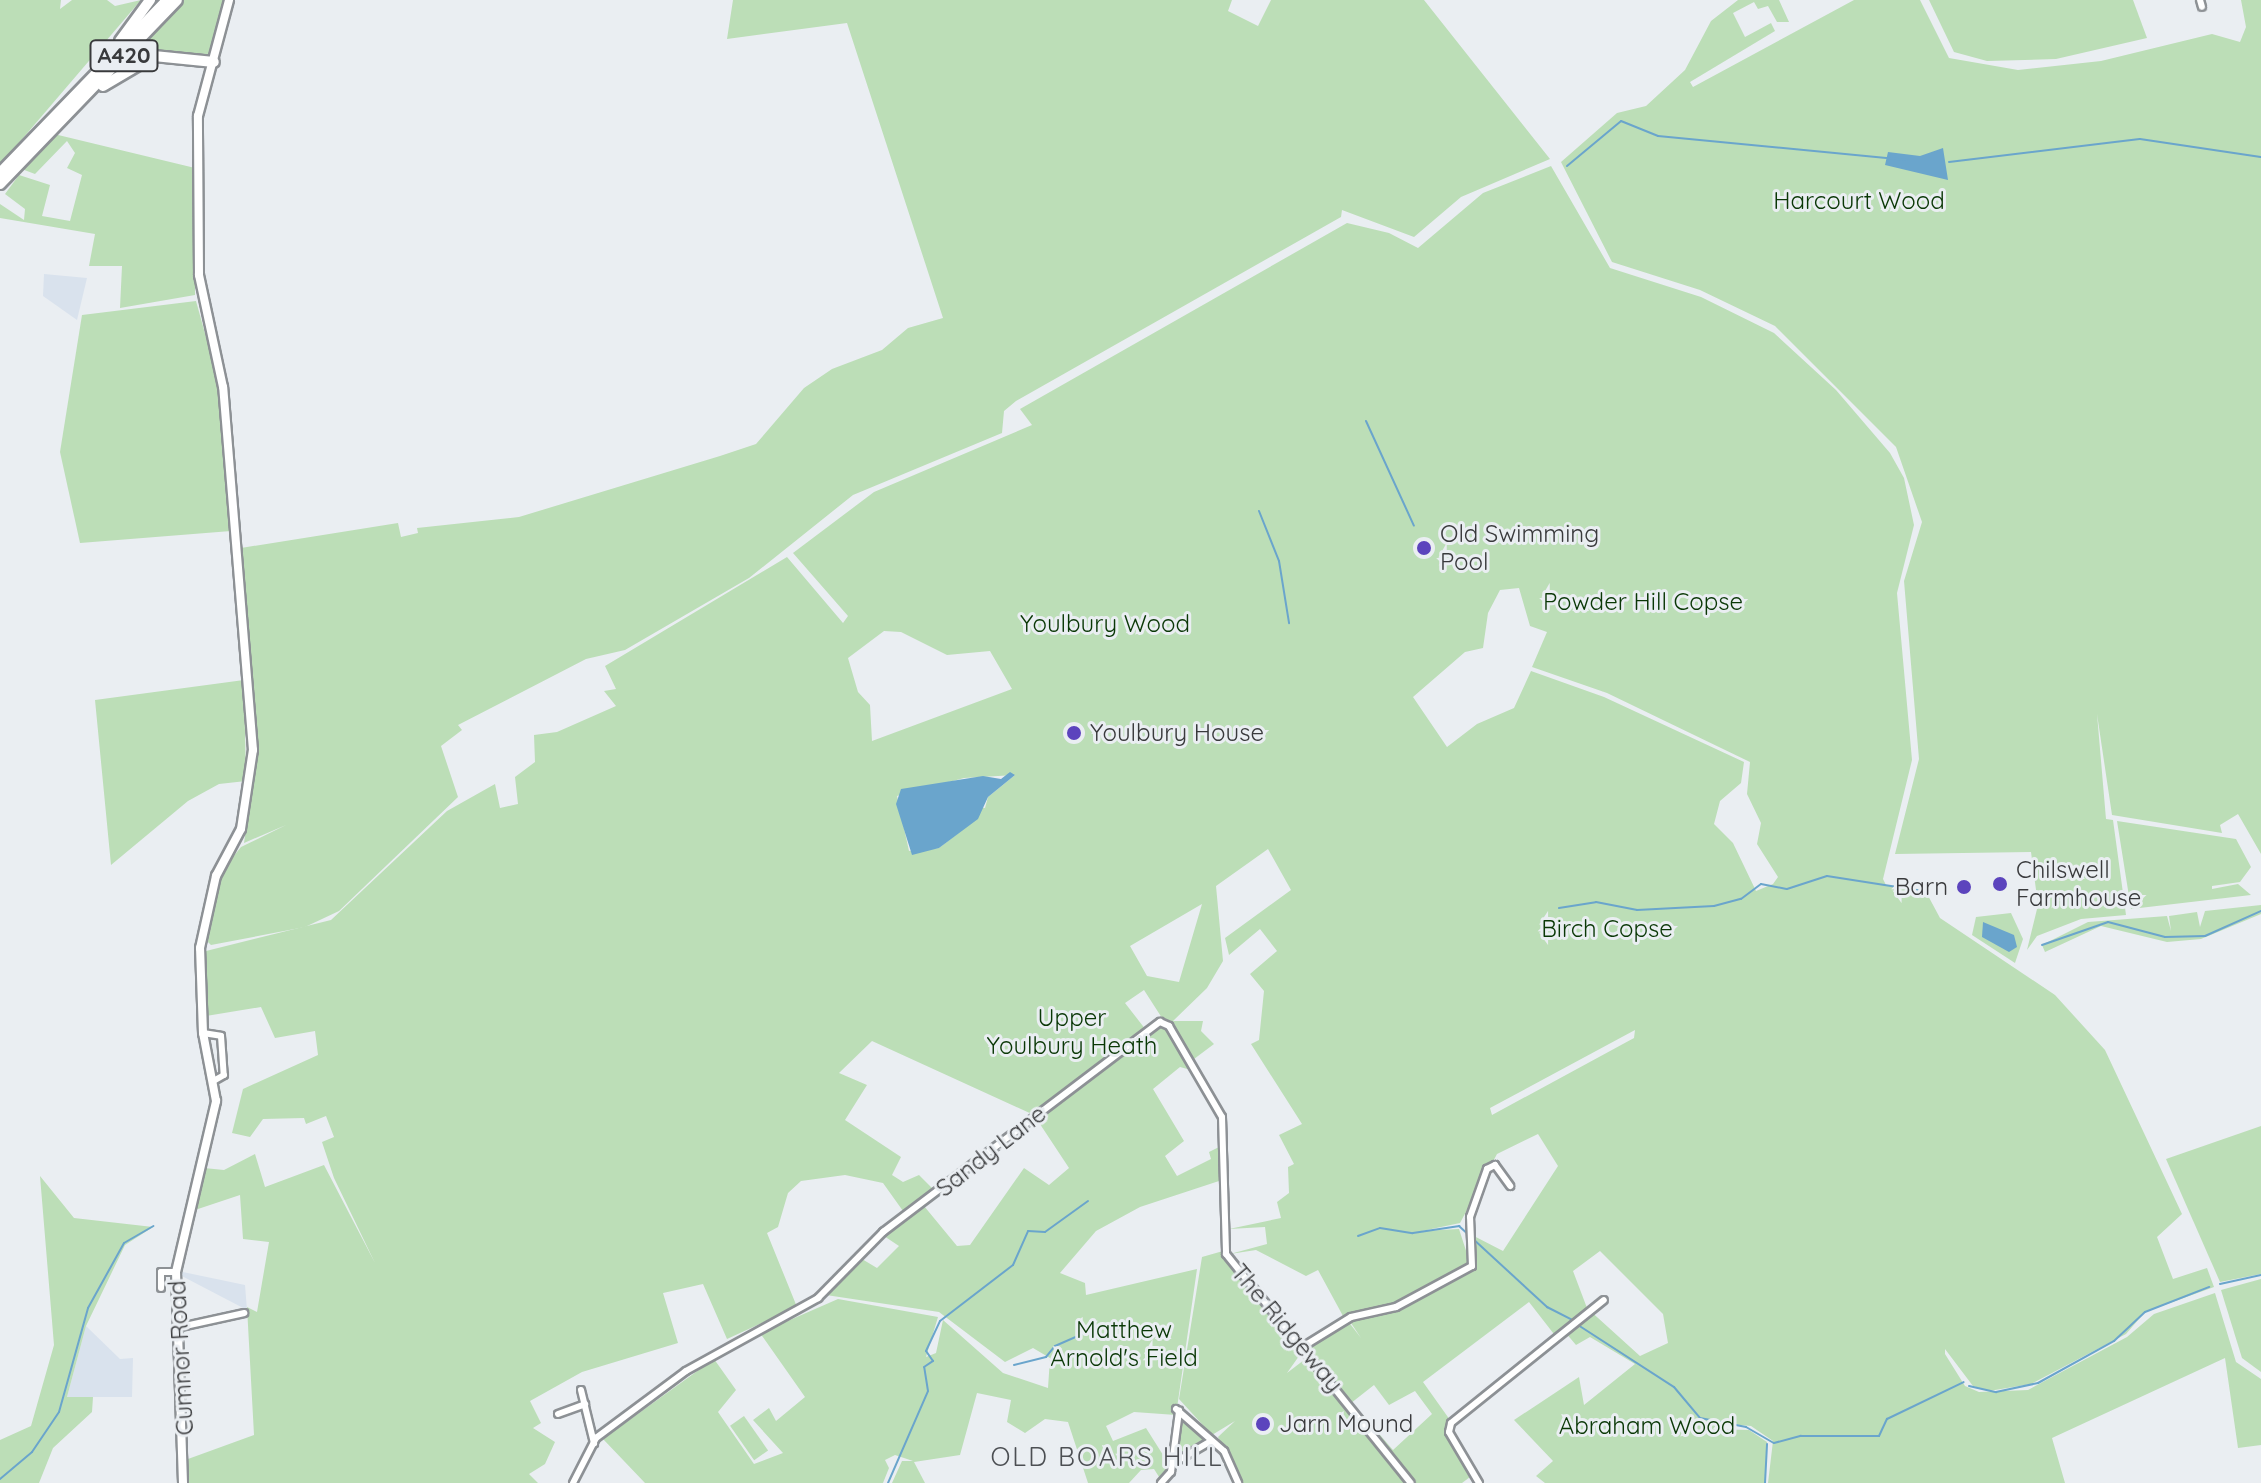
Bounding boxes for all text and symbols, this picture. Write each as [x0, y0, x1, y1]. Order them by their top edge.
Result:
road number: A420 [88, 38, 160, 74]
park label: Harcourt Wood [1773, 187, 1945, 215]
place label: Old Swimming Pool [1440, 520, 1599, 576]
marker: Old Swimming Pool [1415, 539, 1433, 557]
park label: Powder Hill Copse [1543, 588, 1743, 616]
park label: Youlbury Wood [1020, 610, 1190, 638]
place label: Youlbury House [1090, 719, 1264, 747]
marker: Youlbury House [1065, 724, 1083, 742]
place label: Chilswell Farmhouse [2016, 856, 2141, 912]
place label: Barn [1895, 873, 1948, 901]
marker: Chilswell Farmhouse [1991, 875, 2009, 893]
marker: Barn [1955, 878, 1973, 896]
park label: Birch Copse [1541, 915, 1673, 943]
park label: Upper Youlbury Heath [987, 1004, 1157, 1060]
street label: Sandy Lane [930, 1099, 1052, 1203]
street label: The Ridgeway [1225, 1258, 1349, 1398]
street label: Cumnor Road [163, 1280, 199, 1436]
park label: Matthew Arnold's Field [1050, 1316, 1198, 1372]
place label: Jarn Mound [1279, 1410, 1413, 1438]
park label: Abraham Wood [1559, 1412, 1735, 1440]
marker: Jarn Mound [1254, 1415, 1272, 1433]
district label: OLD BOARS HILL [990, 1441, 1224, 1473]

